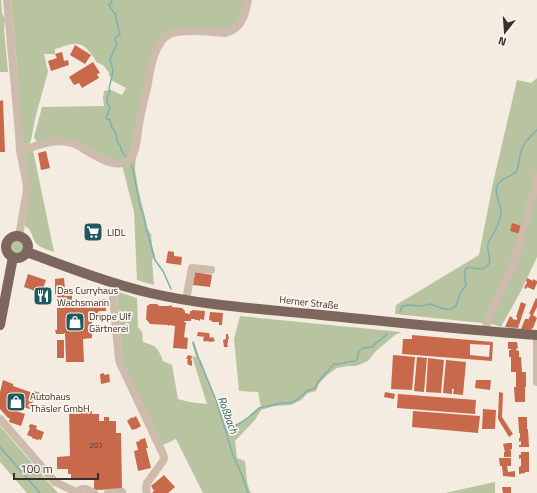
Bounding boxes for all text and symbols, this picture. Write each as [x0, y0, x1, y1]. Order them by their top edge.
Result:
north arrow [485, 12, 525, 52]
text: N [496, 33, 508, 50]
supermarket icon: LIDL [82, 221, 104, 243]
place label: LIDL [107, 225, 126, 240]
place label: Das Curryhaus Wachsmann [57, 283, 118, 310]
restaurant icon: Das Curryhaus Wachsmann [32, 285, 54, 307]
street label: Herner Straße [279, 292, 339, 313]
place label: Drippe Ulf Gärtnerei [89, 309, 132, 336]
shop icon: Drippe Ulf Gärtnerei [64, 311, 86, 333]
place label: Autohaus Thäsler GmbH [30, 389, 90, 416]
shop icon: Autohaus Thäsler GmbH [5, 391, 27, 413]
water label: Roßbach [214, 394, 242, 436]
house number: 207 [89, 439, 103, 451]
scale bar [14, 455, 98, 481]
text: 100 m [20, 459, 53, 478]

